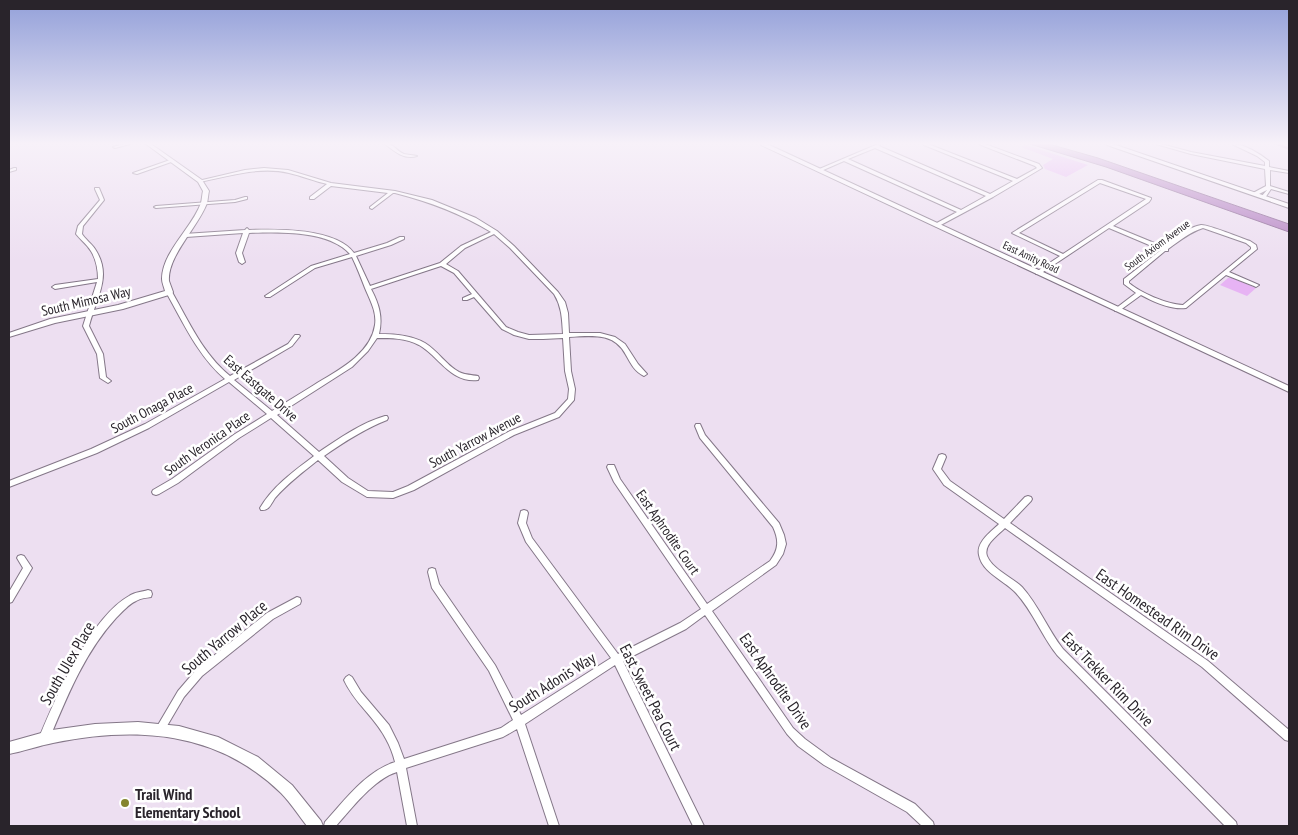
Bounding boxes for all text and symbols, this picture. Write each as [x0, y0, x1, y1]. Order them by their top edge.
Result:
street label: South Axiom Avenue [1121, 216, 1193, 274]
street label: East Amity Road [1001, 238, 1062, 276]
street label: South Mimosa Way [40, 282, 133, 320]
street label: East Eastgate Drive [220, 351, 302, 425]
street label: South Onaga Place [108, 379, 197, 437]
street label: South Veronica Place [161, 407, 254, 479]
street label: South Yarrow Avenue [426, 408, 524, 472]
street label: East Aphrodite Court [632, 486, 704, 578]
street label: East Homestead Rim Drive [1092, 564, 1224, 664]
street label: South Yarrow Place [177, 595, 271, 679]
street label: South Ulex Place [35, 618, 99, 708]
street label: East Trekker Rim Drive [1058, 628, 1158, 730]
street label: East Aphrodite Drive [736, 629, 816, 733]
street label: East Sweet Pea Court [616, 641, 687, 754]
street label: South Adonis Way [505, 648, 599, 716]
place label: Trail Wind Elementary School [135, 784, 240, 822]
marker: Trail Wind Elementary School [119, 797, 131, 809]

